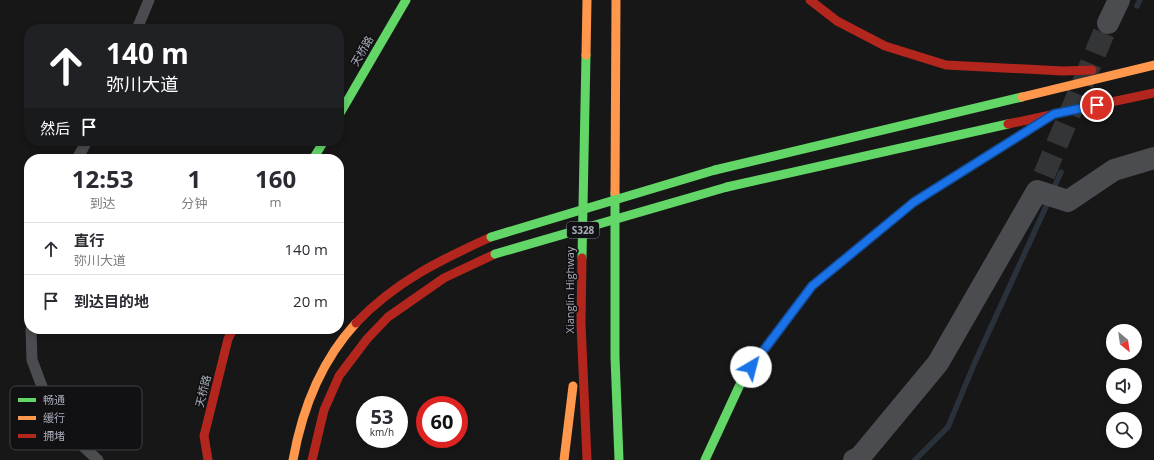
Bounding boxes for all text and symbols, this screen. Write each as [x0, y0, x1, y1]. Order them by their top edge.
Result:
street label: 天桥路 [347, 33, 376, 69]
text: 140 m [106, 34, 189, 72]
icon: ahead [40, 40, 92, 92]
text: 弥川大道 [106, 72, 178, 96]
pin [1080, 88, 1114, 122]
icon: arrive [1086, 94, 1108, 116]
icon: arrive [78, 116, 100, 138]
text: 然后 [40, 118, 70, 138]
text: 12:53 [72, 162, 134, 195]
text: 1 [187, 162, 201, 195]
text: 160 [255, 162, 296, 195]
text: m [270, 193, 282, 211]
text: 到达 [90, 194, 116, 212]
text: 分钟 [181, 194, 207, 212]
road number: S328 [567, 222, 599, 238]
text: 直行 [74, 230, 104, 250]
icon: ahead [40, 238, 62, 260]
text: 140 m [284, 239, 328, 259]
street label: Xianglin Highway [562, 246, 577, 333]
text: 弥川大道 [74, 251, 126, 269]
icon: arrive [40, 290, 62, 312]
text: 到达目的地 [74, 291, 149, 311]
text: 20 m [293, 291, 328, 311]
north arrow [1106, 324, 1142, 360]
map controls [1106, 324, 1142, 448]
position arrow [730, 346, 772, 388]
button: sound [1106, 368, 1142, 404]
street label: 天桥路 [191, 373, 214, 409]
legend [10, 386, 142, 450]
text: 畅通 [43, 392, 65, 407]
speed limit sign: 60 [416, 396, 468, 448]
text: 53 [371, 403, 393, 430]
text: 缓行 [43, 410, 65, 425]
button: search [1106, 412, 1142, 448]
text: km/h [370, 425, 394, 439]
text: 拥堵 [43, 428, 65, 443]

